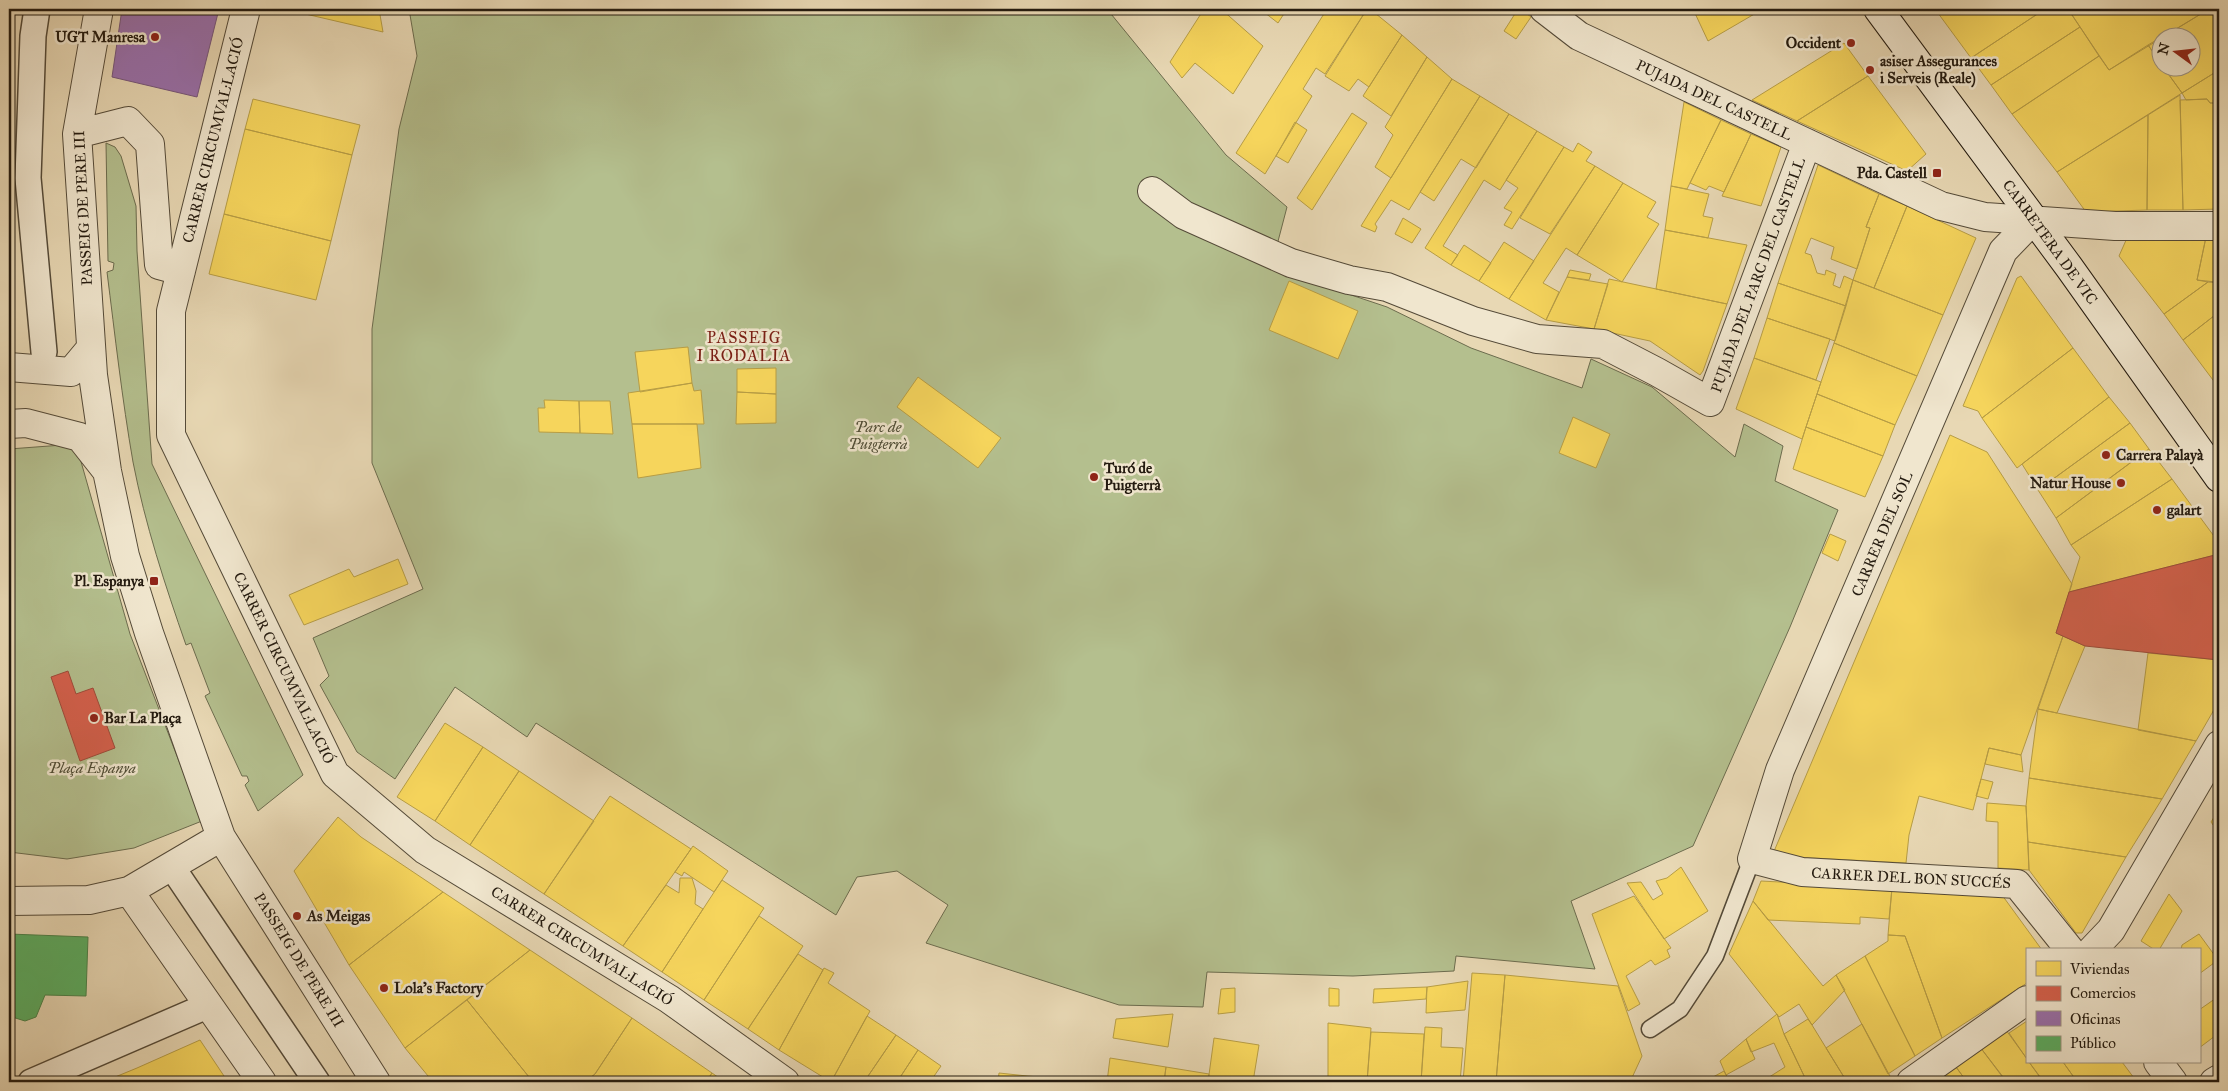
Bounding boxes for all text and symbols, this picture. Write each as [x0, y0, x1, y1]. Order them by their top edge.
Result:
place label: UGT Manresa [55, 28, 146, 46]
north arrow [2150, 28, 2200, 78]
marker: UGT Manresa [149, 31, 161, 43]
place label: Occident [1786, 34, 1842, 52]
street label: CARRER CIRCUMVAL·LACIÓ [178, 35, 247, 245]
marker: Occident [1845, 37, 1857, 49]
text: N [2154, 41, 2174, 57]
place label: asiser Assegurances i Serveis (Reale) [1880, 52, 1998, 88]
street label: PUJADA DEL CASTELL [1633, 56, 1795, 145]
marker: asiser Assegurances i Serveis (Reale) [1864, 64, 1876, 76]
street label: PASSEIG DE PERE III [70, 130, 96, 286]
street label: PUJADA DEL PARC DEL CASTELL [1707, 155, 1810, 395]
place label: Pda. Castell [1857, 164, 1928, 182]
marker: Pda. Castell [1931, 167, 1943, 179]
street label: CARRETERA DE VIC [1999, 176, 2101, 308]
district label: PASSEIG I RODALIA [697, 328, 791, 365]
park label: Parc de Puigterrà [849, 418, 907, 453]
place label: Carrera Palayà [2116, 446, 2204, 465]
marker: Carrera Palayà [2100, 449, 2112, 461]
place label: Turó de Puigterrà [1103, 459, 1162, 495]
street label: CARRER DEL SOL [1848, 469, 1916, 599]
marker: Turó de Puigterrà [1088, 471, 1100, 483]
place label: Natur House [2030, 474, 2112, 492]
marker: Natur House [2115, 477, 2127, 489]
place label: galart [2167, 501, 2202, 520]
marker: galart [2151, 504, 2163, 516]
street label: CARRER CIRCUMVAL·LACIÓ [230, 569, 339, 767]
place label: Pl. Espanya [74, 572, 145, 591]
marker: Pl. Espanya [148, 575, 160, 587]
place label: Bar La Plaça [104, 709, 182, 728]
marker: Bar La Plaça [88, 712, 100, 724]
park label: Plaça Espanya [48, 759, 136, 778]
street label: CARRER DEL BON SUCCÉS [1811, 863, 2011, 892]
street label: CARRER CIRCUMVAL·LACIÓ [488, 882, 677, 1010]
street label: PASSEIG DE PERE III [250, 889, 348, 1031]
place label: As Meigas [306, 907, 371, 926]
marker: As Meigas [291, 910, 303, 922]
legend [2026, 948, 2200, 1064]
text: Viviendas [2069, 960, 2129, 978]
place label: Lola’s Factory [394, 979, 484, 998]
marker: Lola’s Factory [378, 982, 390, 994]
text: Comercios [2070, 984, 2136, 1002]
text: Oficinas [2070, 1010, 2121, 1028]
text: Público [2070, 1034, 2116, 1052]

